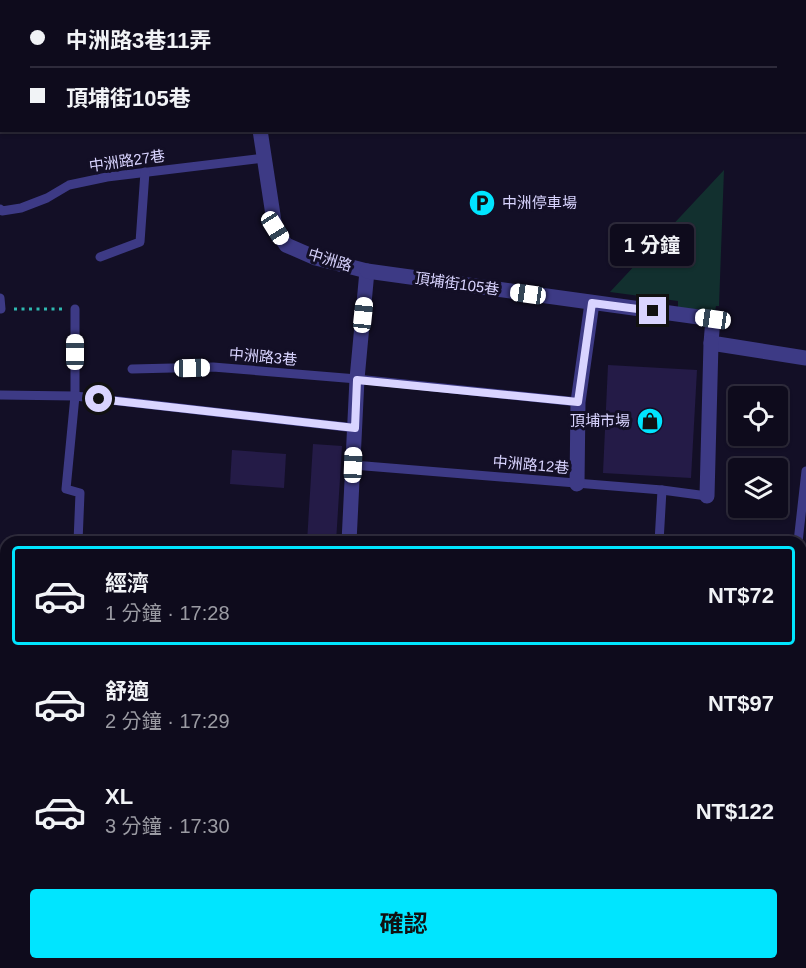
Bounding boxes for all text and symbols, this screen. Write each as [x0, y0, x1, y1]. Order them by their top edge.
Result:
text: 中洲路3巷11弄 [66, 28, 212, 53]
text: 頂埔街105巷 [66, 86, 191, 111]
street label: 中洲路27巷 [88, 147, 166, 174]
parking icon: 中洲停車場 [467, 188, 497, 218]
place label: 中洲停車場 [502, 194, 577, 211]
car [258, 208, 292, 248]
callout: 1 分鐘 [611, 224, 695, 266]
text: 1 分鐘 [624, 234, 680, 256]
street label: 中洲路 [306, 245, 354, 274]
street label: 頂埔街105巷 [414, 269, 500, 298]
car [509, 283, 547, 305]
car [352, 296, 374, 334]
route end [639, 297, 666, 324]
car [694, 308, 732, 330]
car [66, 334, 84, 370]
street label: 中洲路3巷 [228, 345, 298, 368]
car [174, 359, 210, 377]
route start [85, 385, 112, 412]
map controls [728, 386, 788, 518]
button: locate [728, 386, 788, 446]
shop icon: 頂埔市場 [635, 406, 665, 436]
place label: 頂埔市場 [570, 412, 630, 429]
car [343, 447, 363, 483]
street label: 中洲路12巷 [492, 453, 570, 476]
button: layers [728, 458, 788, 518]
icon: car [33, 569, 87, 623]
text: 經濟 [105, 571, 149, 596]
text: NT$72 [708, 583, 774, 608]
text: 1 分鐘 · 17:28 [105, 602, 230, 624]
icon: car [33, 677, 87, 731]
text: 舒適 [105, 679, 149, 704]
text: NT$97 [708, 691, 774, 716]
text: 2 分鐘 · 17:29 [105, 710, 230, 732]
text: XL [105, 784, 133, 809]
icon: car [33, 785, 87, 839]
text: NT$122 [696, 799, 774, 824]
text: 3 分鐘 · 17:30 [105, 815, 230, 837]
button: 確認 [30, 889, 777, 958]

